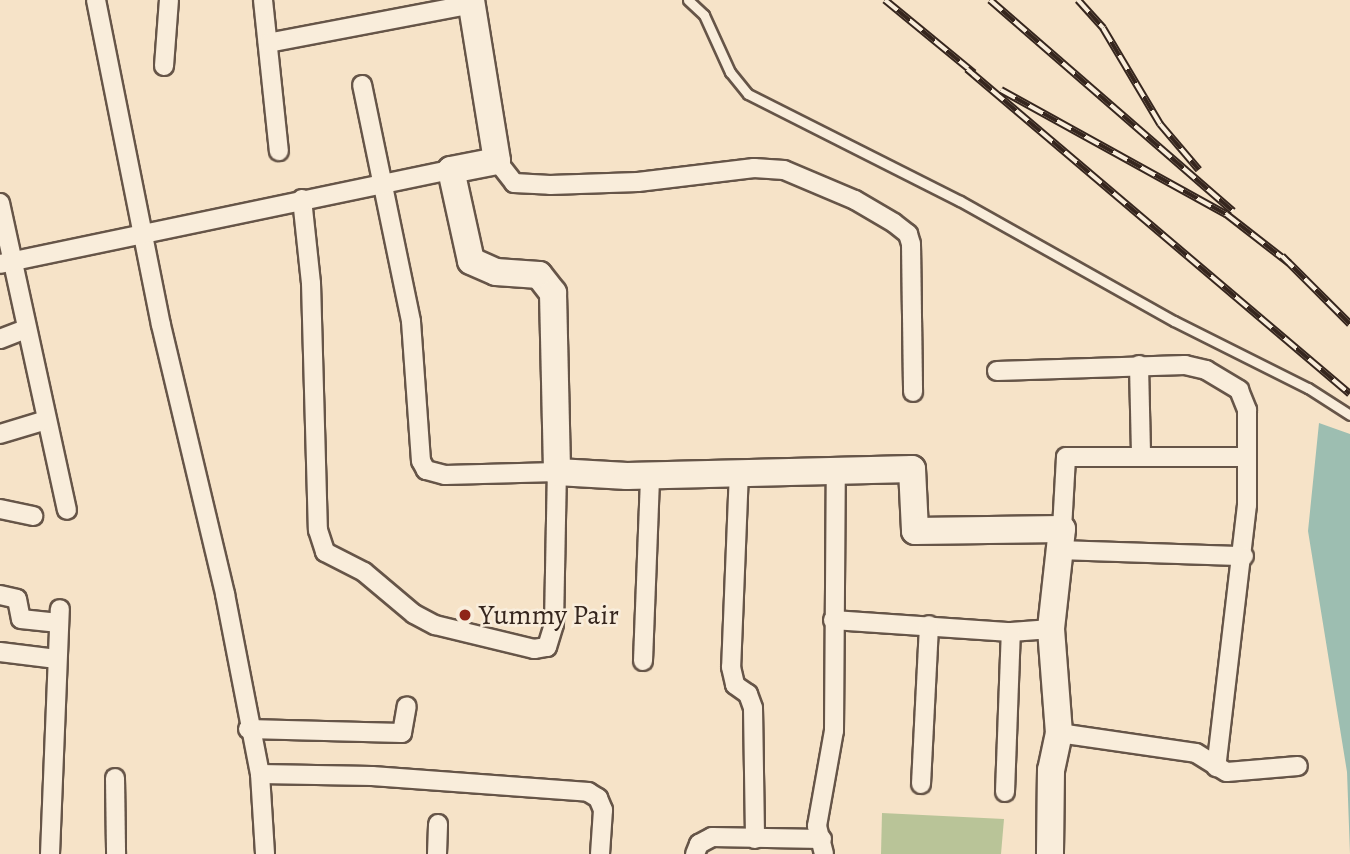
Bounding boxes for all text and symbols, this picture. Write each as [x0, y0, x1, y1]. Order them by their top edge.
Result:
place label: Yummy Pair [479, 598, 619, 632]
marker: Yummy Pair [457, 607, 473, 623]

